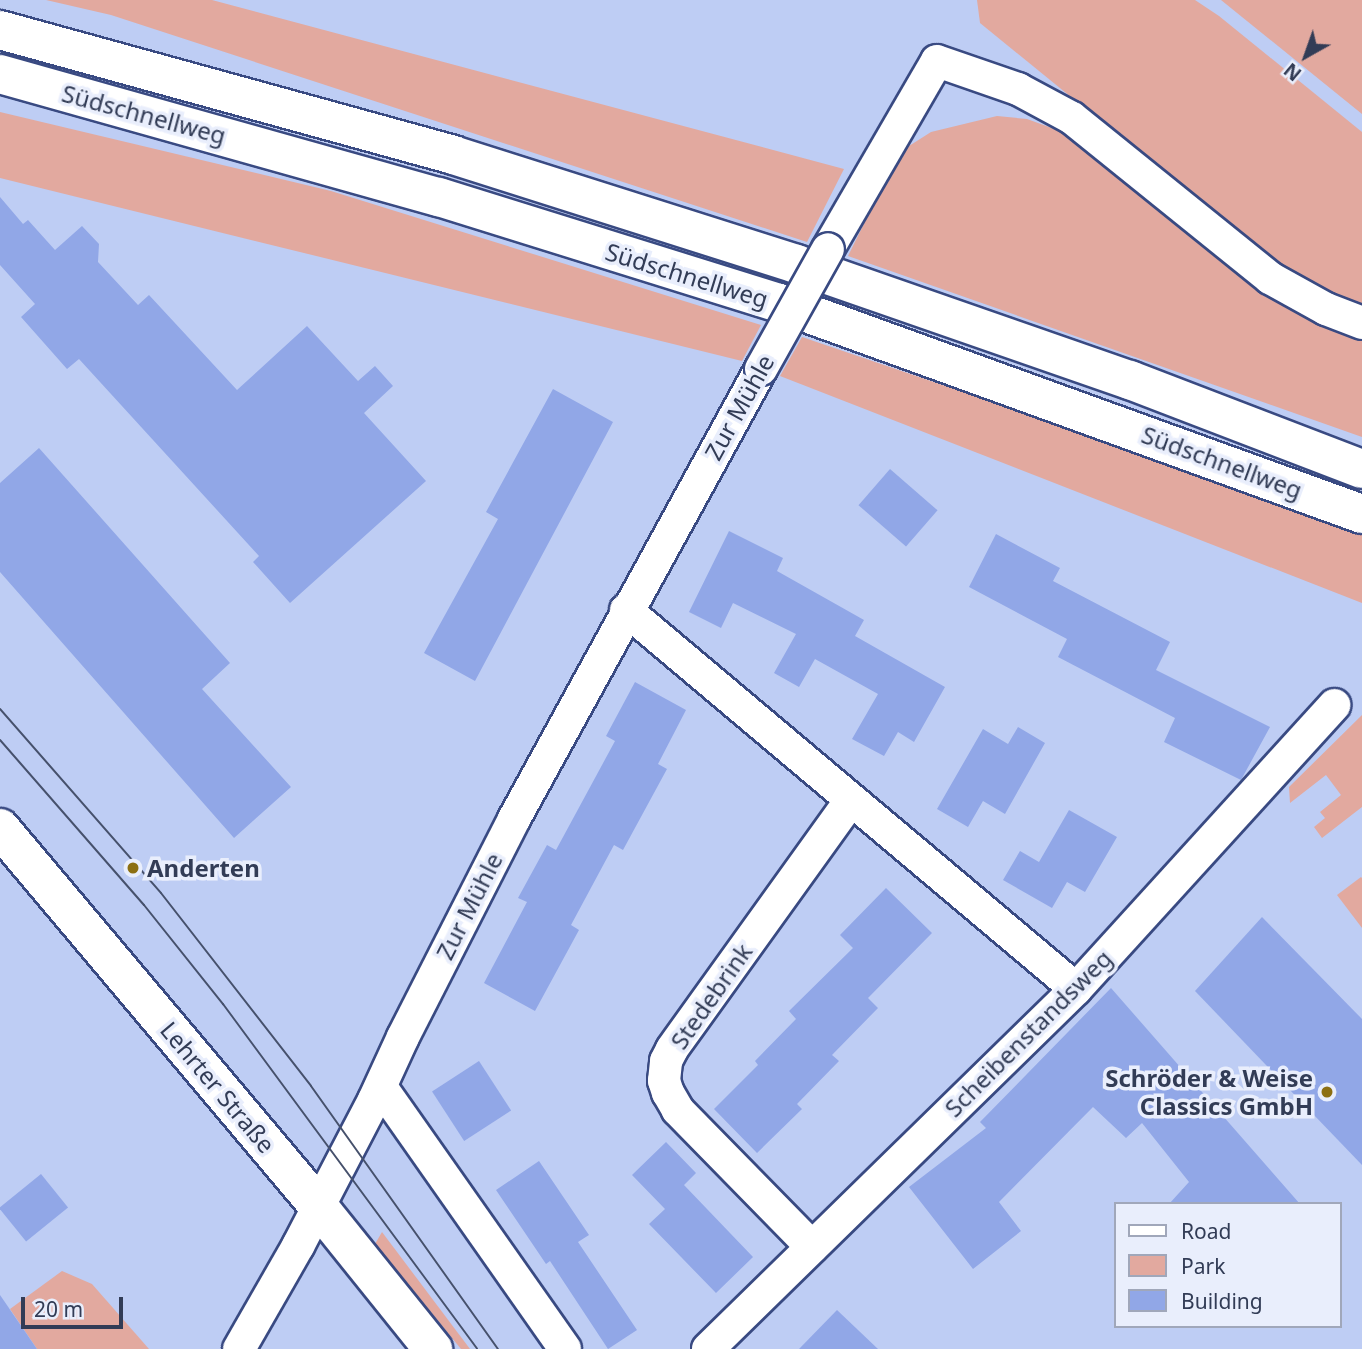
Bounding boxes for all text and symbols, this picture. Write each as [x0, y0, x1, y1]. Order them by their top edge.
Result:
north arrow [1271, 21, 1341, 91]
text: N [1278, 57, 1307, 87]
street label: Südschnellweg [59, 78, 229, 150]
street label: Südschnellweg [602, 237, 772, 313]
street label: Zur Mühle [698, 349, 780, 465]
street label: Südschnellweg [1138, 420, 1306, 504]
street label: Zur Mühle [430, 848, 508, 964]
place label: Anderten [147, 854, 260, 882]
marker: Anderten [125, 860, 141, 876]
street label: Stedebrink [664, 938, 758, 1054]
street label: Scheibenstandsweg [939, 944, 1117, 1122]
street label: Lehrter Straße [155, 1015, 281, 1159]
place label: Schröder & Weise Classics GmbH [1105, 1064, 1313, 1120]
marker: Schröder & Weise Classics GmbH [1319, 1084, 1335, 1100]
legend [1114, 1202, 1341, 1328]
text: Road [1181, 1217, 1231, 1245]
text: Park [1181, 1252, 1225, 1280]
scale bar [24, 1282, 126, 1326]
text: Building [1181, 1287, 1263, 1315]
text: 20 m [34, 1295, 83, 1323]

